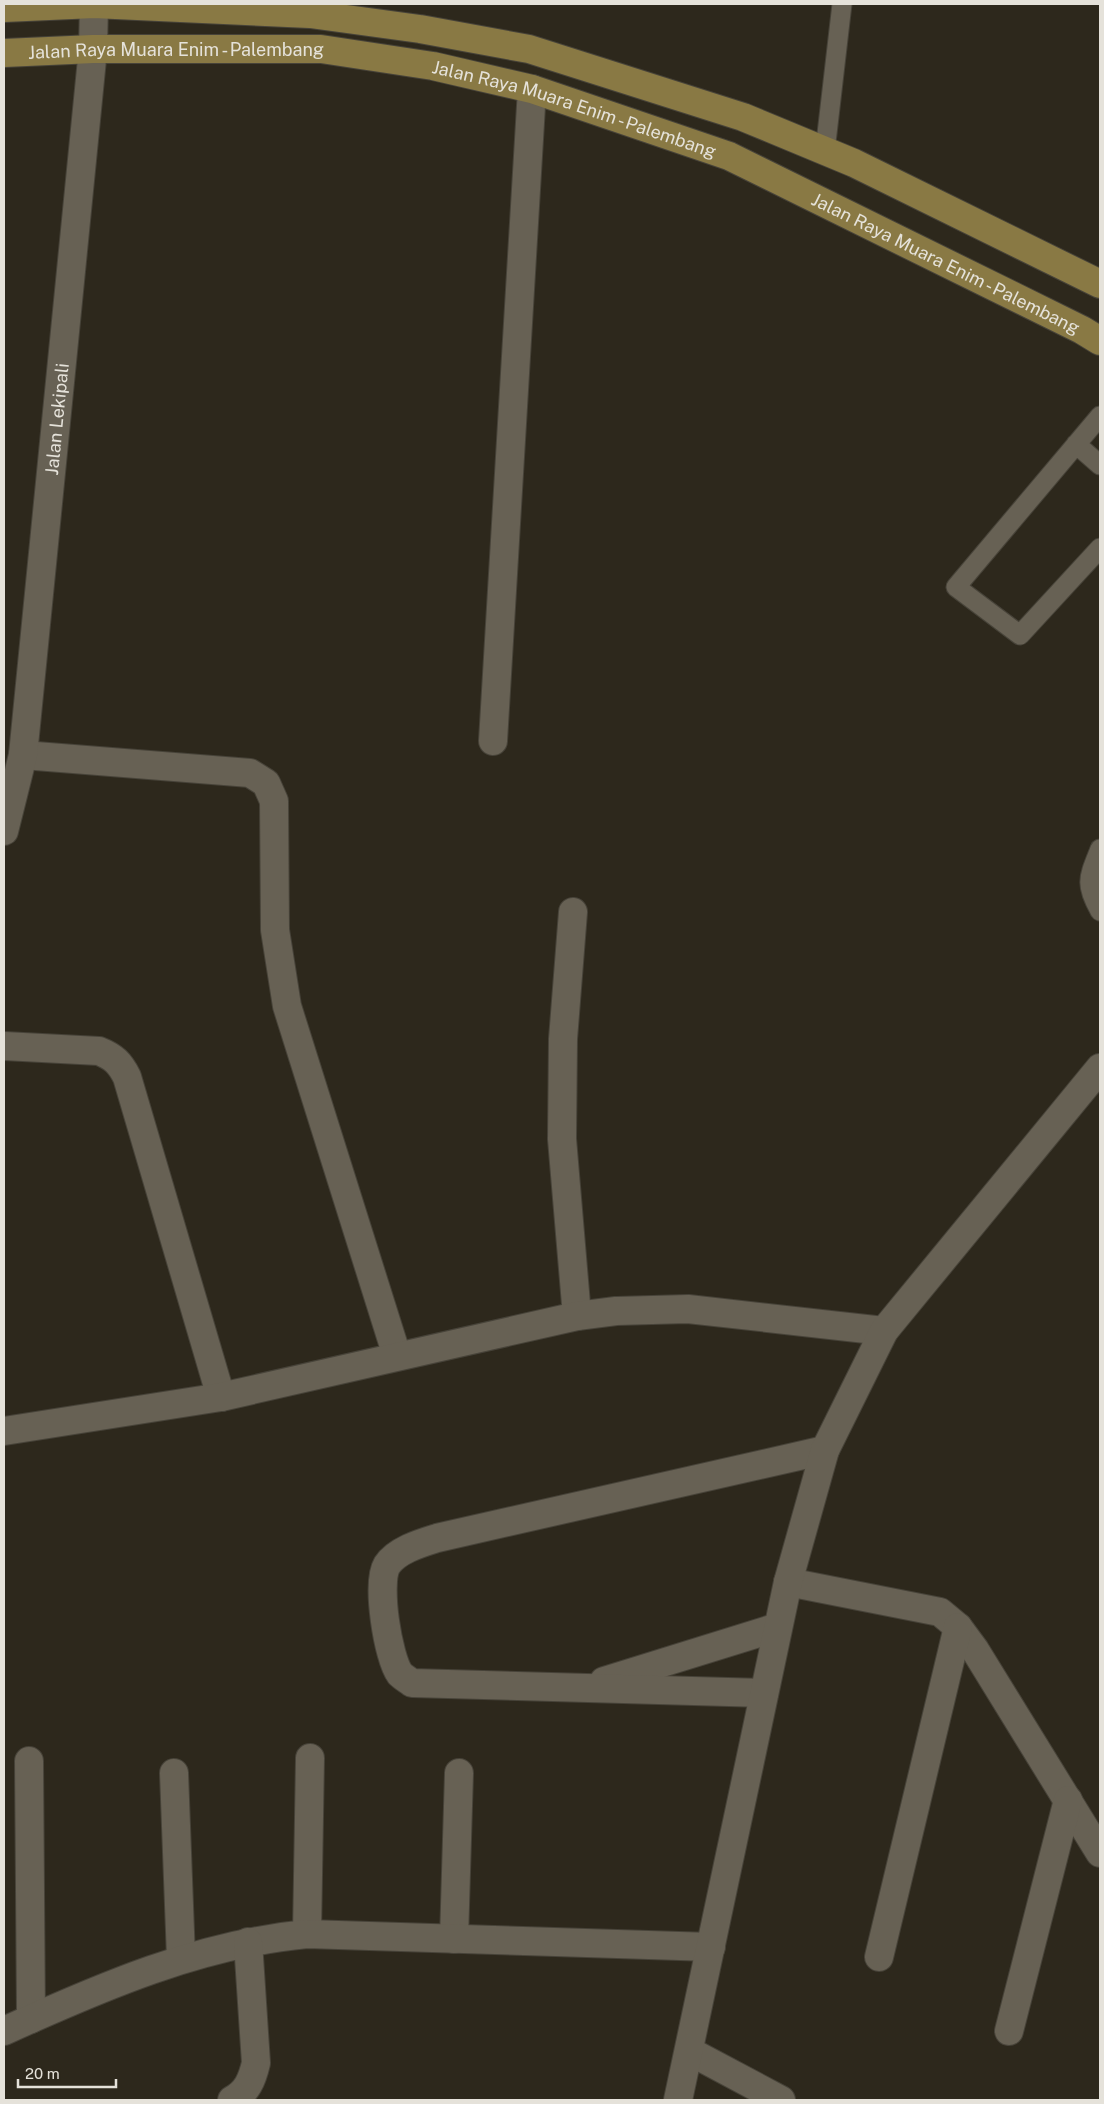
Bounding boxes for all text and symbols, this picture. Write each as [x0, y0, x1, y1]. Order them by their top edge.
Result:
street label: Jalan Raya Muara Enim - Palembang [27, 38, 324, 62]
street label: Jalan Raya Muara Enim - Palembang [430, 56, 719, 161]
street label: Jalan Raya Muara Enim - Palembang [808, 188, 1083, 338]
street label: Jalan Lekipali [40, 362, 72, 476]
scale bar [18, 2056, 115, 2088]
text: 20 m [25, 2065, 60, 2082]

